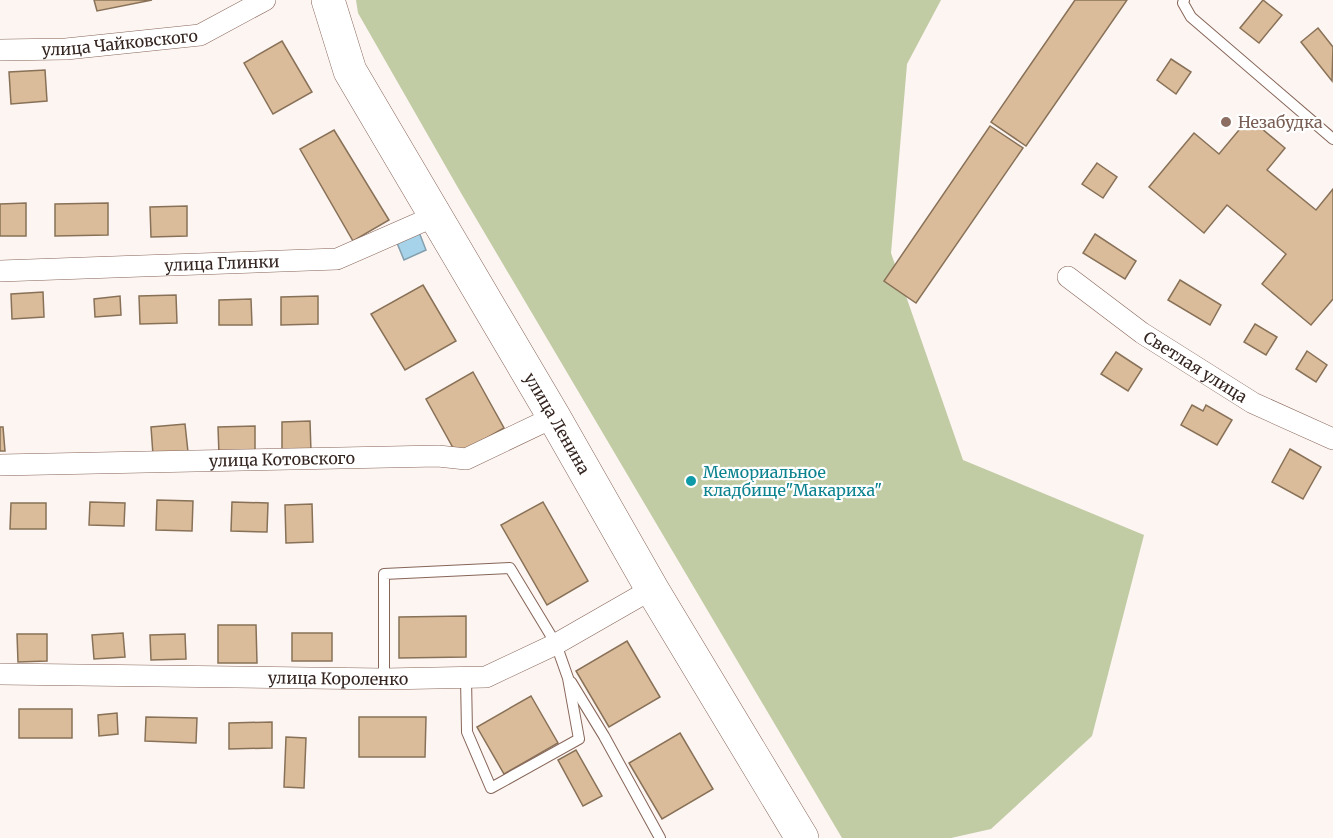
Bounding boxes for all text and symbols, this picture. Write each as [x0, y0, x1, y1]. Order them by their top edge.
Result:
street label: улица Чайковского [41, 25, 199, 59]
place label: Незабудка [1238, 112, 1323, 132]
marker: Незабудка [1219, 115, 1233, 129]
street label: улица Глинки [164, 251, 280, 275]
street label: Светлая улица [1140, 327, 1251, 407]
street label: улица Ленина [520, 369, 595, 478]
street label: улица Котовского [209, 448, 355, 471]
place label: Мемориальное кладбище"Макариха" [703, 462, 882, 500]
marker: Мемориальное кладбище"Макариха" [684, 474, 698, 488]
street label: улица Короленко [268, 667, 408, 689]

